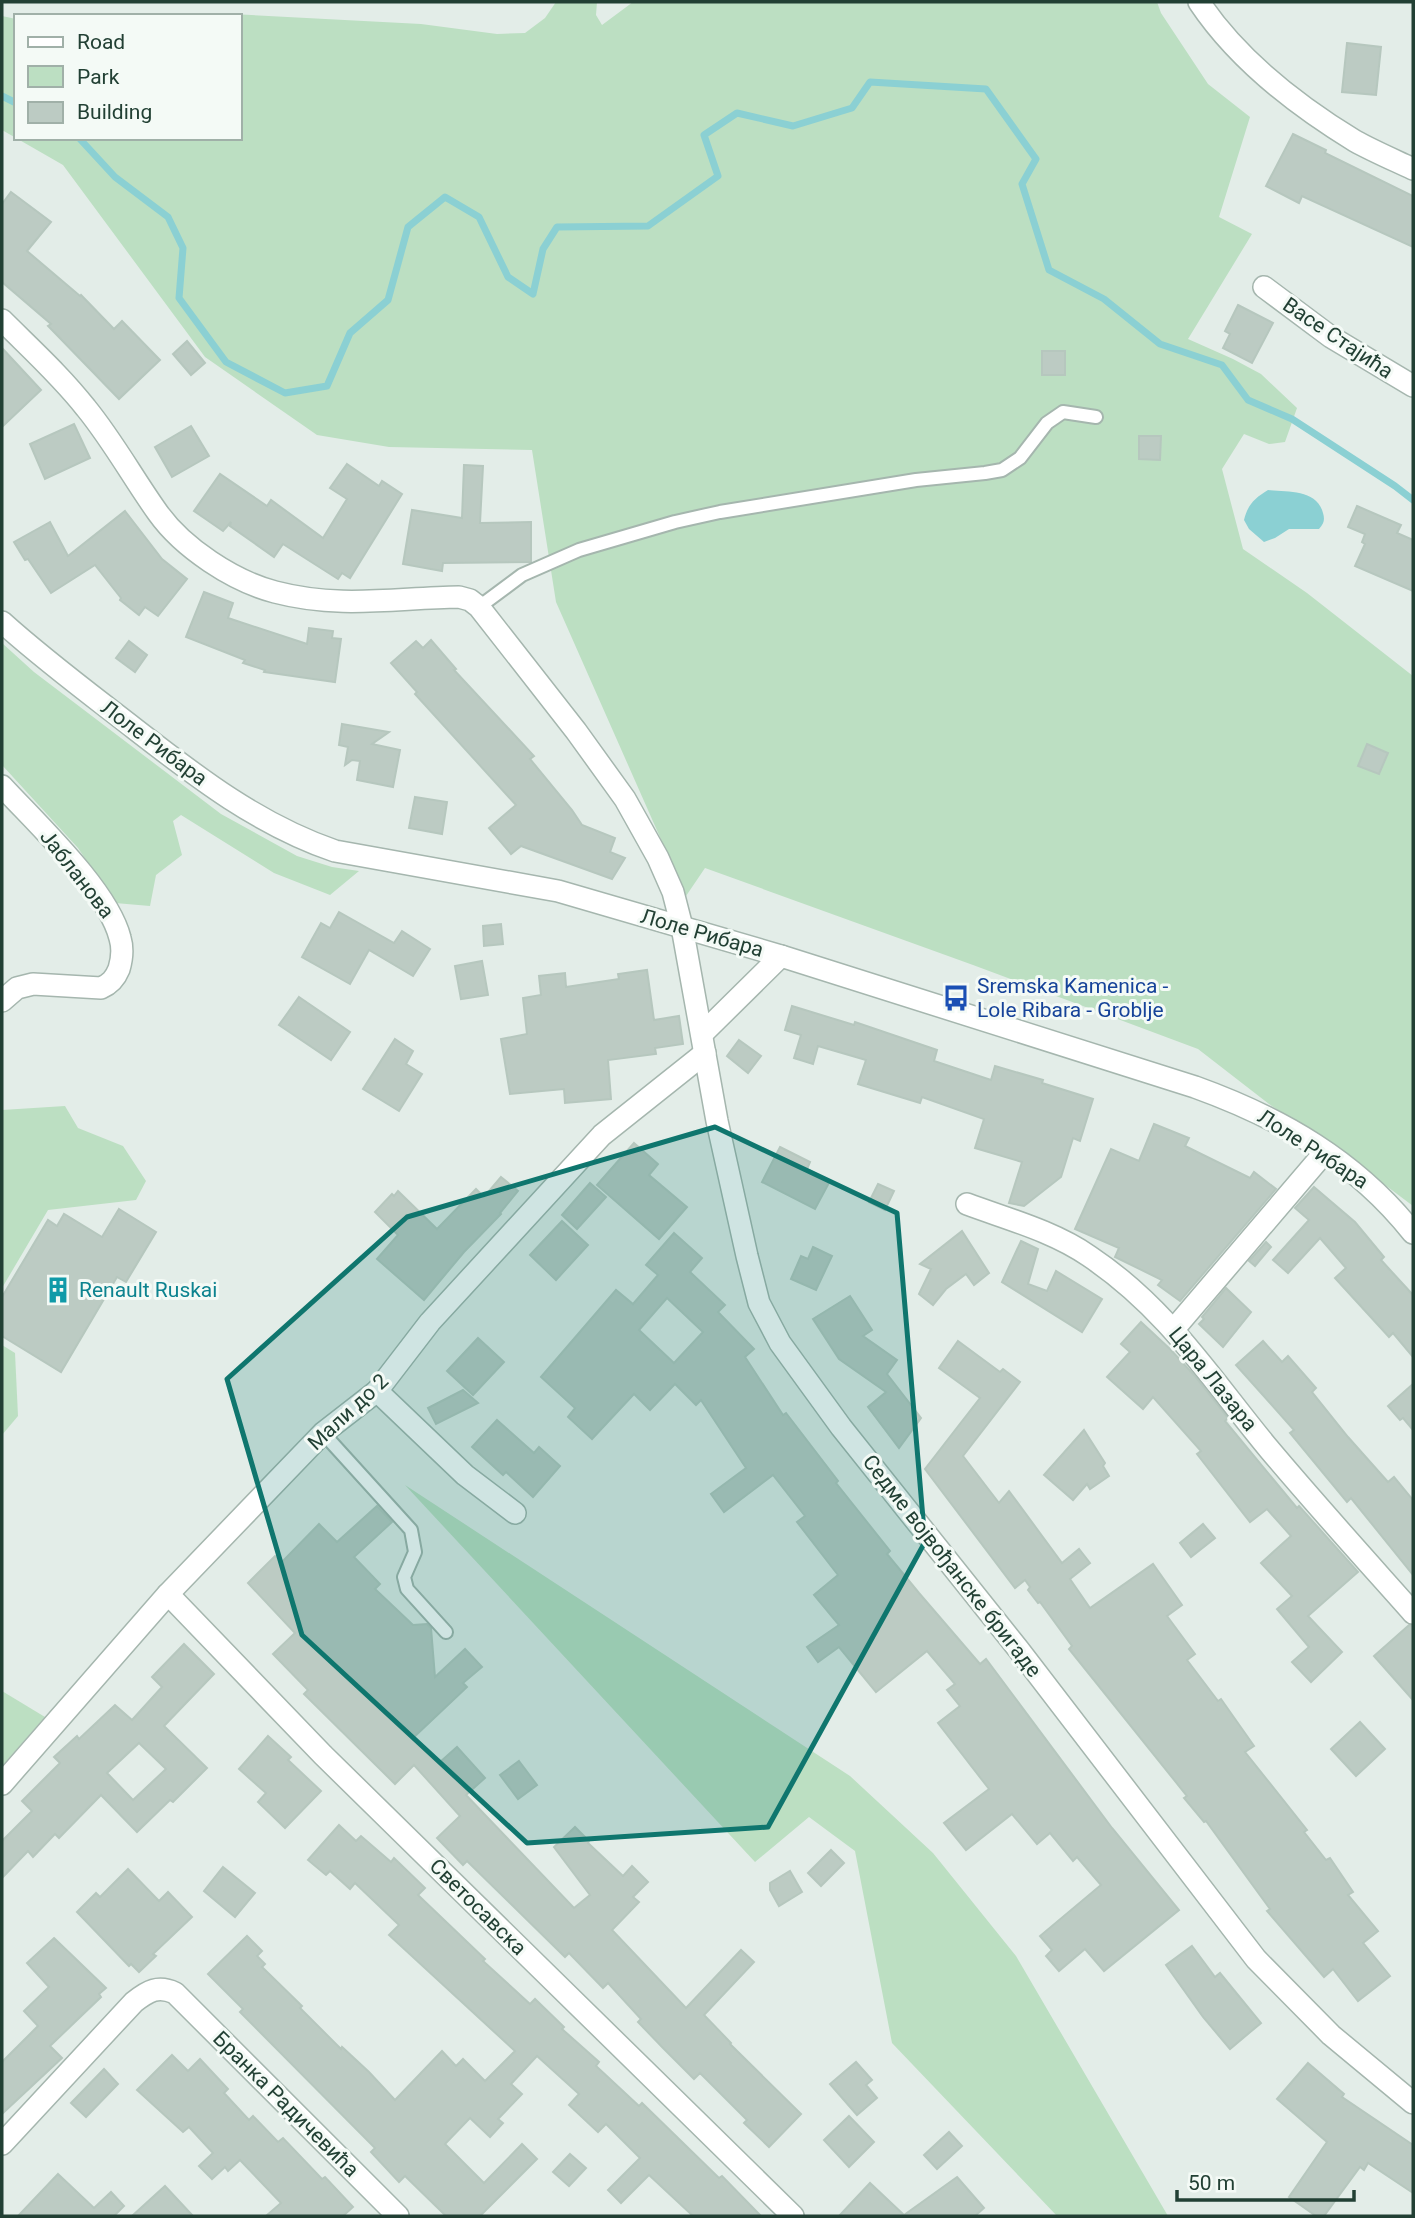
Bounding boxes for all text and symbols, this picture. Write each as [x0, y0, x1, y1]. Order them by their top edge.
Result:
legend [14, 14, 242, 140]
text: Road [77, 30, 125, 54]
text: Park [77, 65, 120, 89]
text: Building [77, 100, 152, 124]
street label: Васе Стајића [1279, 292, 1397, 384]
street label: Лоле Рибара [96, 695, 212, 791]
street label: Јабланова [35, 825, 119, 923]
street label: Лоле Рибара [638, 904, 766, 962]
place label: Sremska Kamenica - Lole Ribara - Groblje [977, 974, 1169, 1022]
bus stop icon: Sremska Kamenica - Lole Ribara - Groblje [941, 983, 971, 1013]
street label: Лоле Рибара [1253, 1104, 1373, 1194]
building icon: Renault Ruskai [43, 1275, 73, 1305]
place label: Renault Ruskai [79, 1278, 217, 1302]
street label: Цара Лазара [1164, 1322, 1262, 1436]
street label: Мали до 2 [303, 1369, 393, 1455]
street label: Седме војвођанске бригаде [858, 1450, 1046, 1682]
street label: Светосавска [425, 1854, 531, 1960]
street label: Бранка Радичевића [208, 2026, 364, 2182]
scale bar [1177, 2158, 1354, 2202]
text: 50 m [1188, 2171, 1235, 2195]

